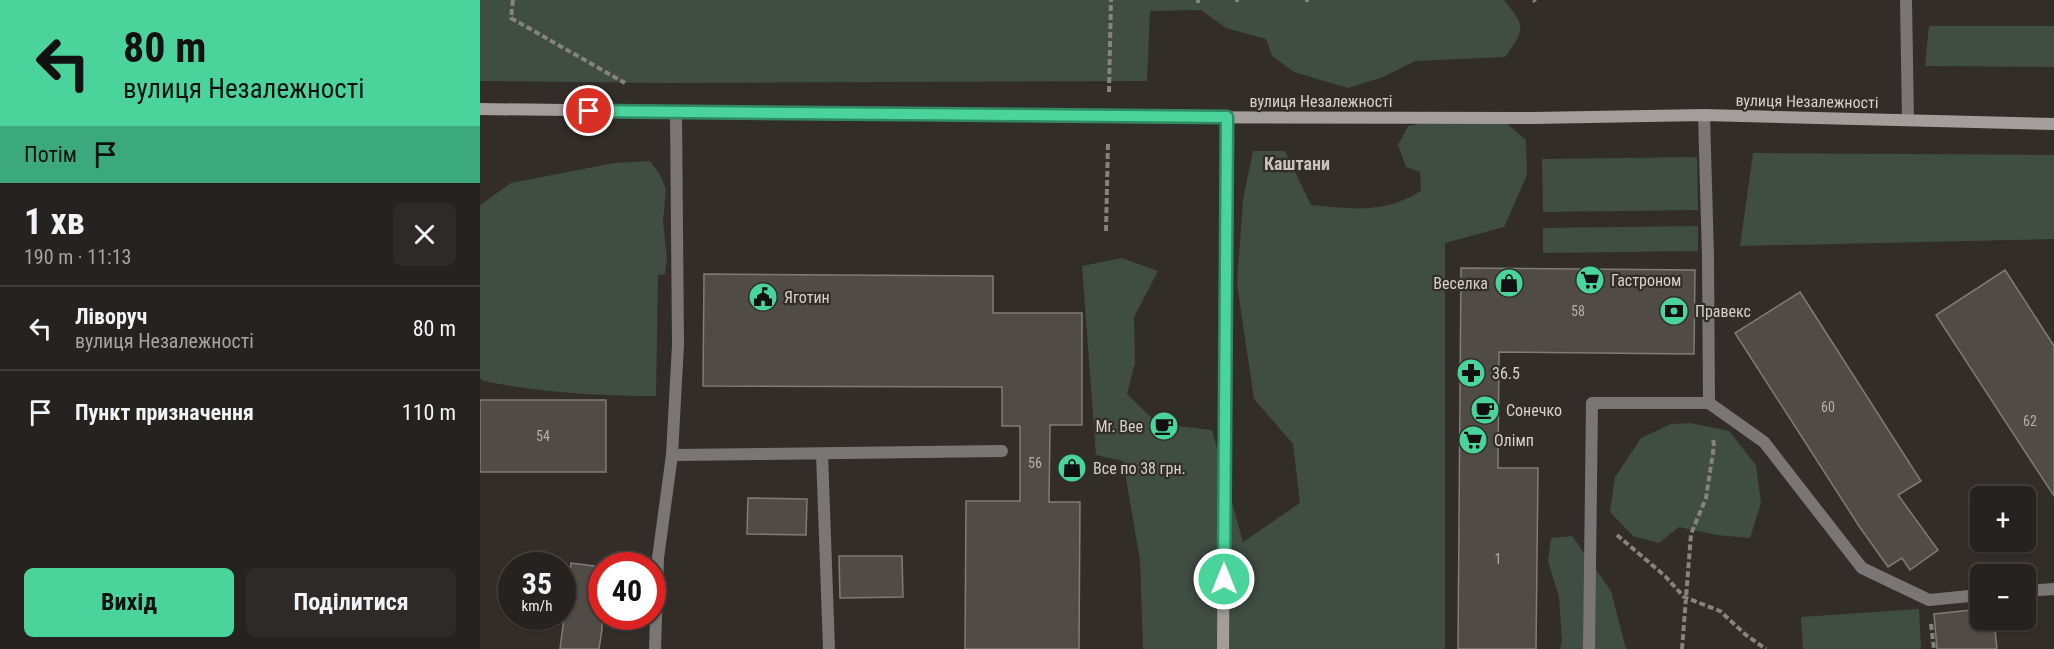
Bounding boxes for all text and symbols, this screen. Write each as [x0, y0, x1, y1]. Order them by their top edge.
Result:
text: 80 m [123, 23, 206, 72]
icon: left [24, 24, 102, 102]
text: вулиця Незалежності [123, 73, 364, 105]
pin [563, 85, 614, 136]
street label: вулиця Незалежності [1735, 91, 1879, 112]
street label: вулиця Незалежності [1249, 92, 1393, 111]
icon: arrive [572, 94, 605, 127]
icon: arrive [89, 138, 122, 171]
text: Потім [24, 142, 77, 167]
district label: Каштани [1264, 153, 1330, 174]
text: 1 хв [24, 201, 85, 243]
button: close [393, 203, 456, 266]
text: 190 m · 11:13 [24, 245, 131, 269]
supermarket icon: Гастроном [1574, 264, 1606, 296]
shop icon: Веселка [1493, 267, 1525, 299]
place label: Гастроном [1611, 271, 1681, 290]
place label: Веселка [1433, 274, 1488, 293]
public building icon: Яготин [747, 281, 779, 313]
place label: Яготин [784, 288, 830, 307]
bank icon: Правекс [1658, 295, 1690, 327]
place label: Правекс [1695, 302, 1751, 321]
house number: 58 [1571, 303, 1585, 319]
text: Ліворуч [75, 304, 147, 329]
icon: left [24, 312, 57, 345]
text: 80 m [413, 316, 456, 341]
text: вулиця Незалежності [75, 329, 254, 353]
pharmacy icon: 36.5 [1455, 357, 1487, 389]
place label: 36.5 [1492, 364, 1520, 383]
cafe icon: Сонечко [1469, 394, 1501, 426]
icon: arrive [24, 396, 57, 429]
house number: 60 [1821, 399, 1835, 415]
text: Пункт призначення [75, 400, 254, 425]
text: 110 m [402, 400, 456, 425]
place label: Сонечко [1506, 401, 1562, 420]
cafe icon: Mr. Bee [1148, 410, 1180, 442]
house number: 62 [2023, 413, 2037, 429]
place label: Mr. Bee [1095, 417, 1143, 436]
supermarket icon: Олімп [1457, 424, 1489, 456]
house number: 54 [536, 428, 550, 444]
place label: Олімп [1494, 431, 1534, 450]
shop icon: Все по 38 грн. [1056, 452, 1088, 484]
house number: 56 [1028, 455, 1042, 471]
place label: Все по 38 грн. [1093, 459, 1186, 478]
map controls [1970, 486, 2036, 630]
button: + [1970, 486, 2036, 552]
position arrow [1192, 547, 1256, 611]
house number: 1 [1495, 551, 1501, 567]
speed limit sign: 40 [588, 552, 666, 630]
button: − [1970, 564, 2036, 630]
text: 35 [522, 566, 552, 601]
button: Вихід [24, 568, 234, 637]
button: Поділитися [246, 568, 456, 637]
text: km/h [522, 597, 552, 615]

